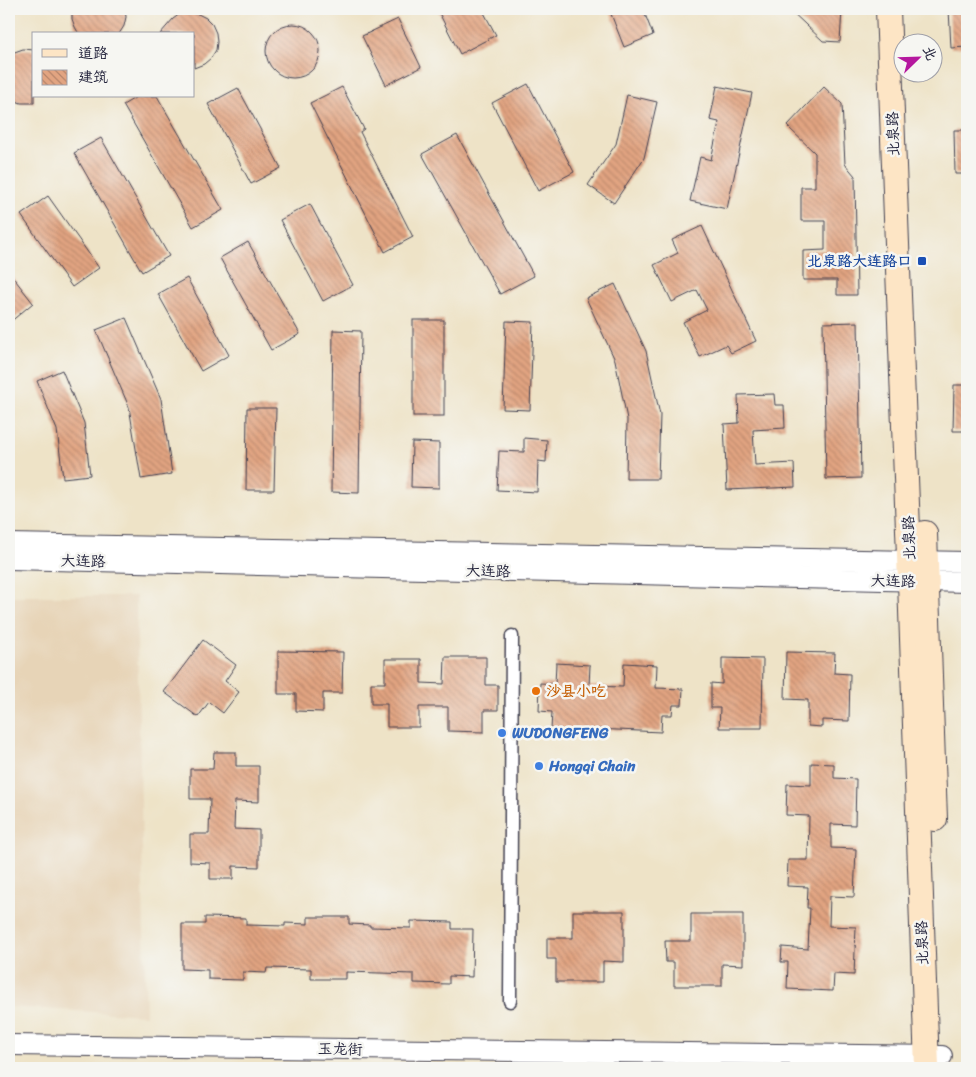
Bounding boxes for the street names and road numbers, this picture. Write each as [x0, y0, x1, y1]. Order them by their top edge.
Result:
street label: 北泉路 [879, 111, 907, 157]
street label: 北泉路 [895, 515, 923, 561]
street label: 大连路 [60, 548, 106, 574]
street label: 大连路 [465, 558, 511, 584]
street label: 大连路 [870, 568, 916, 594]
street label: 北泉路 [908, 920, 936, 966]
street label: 玉龙街 [317, 1036, 363, 1062]

